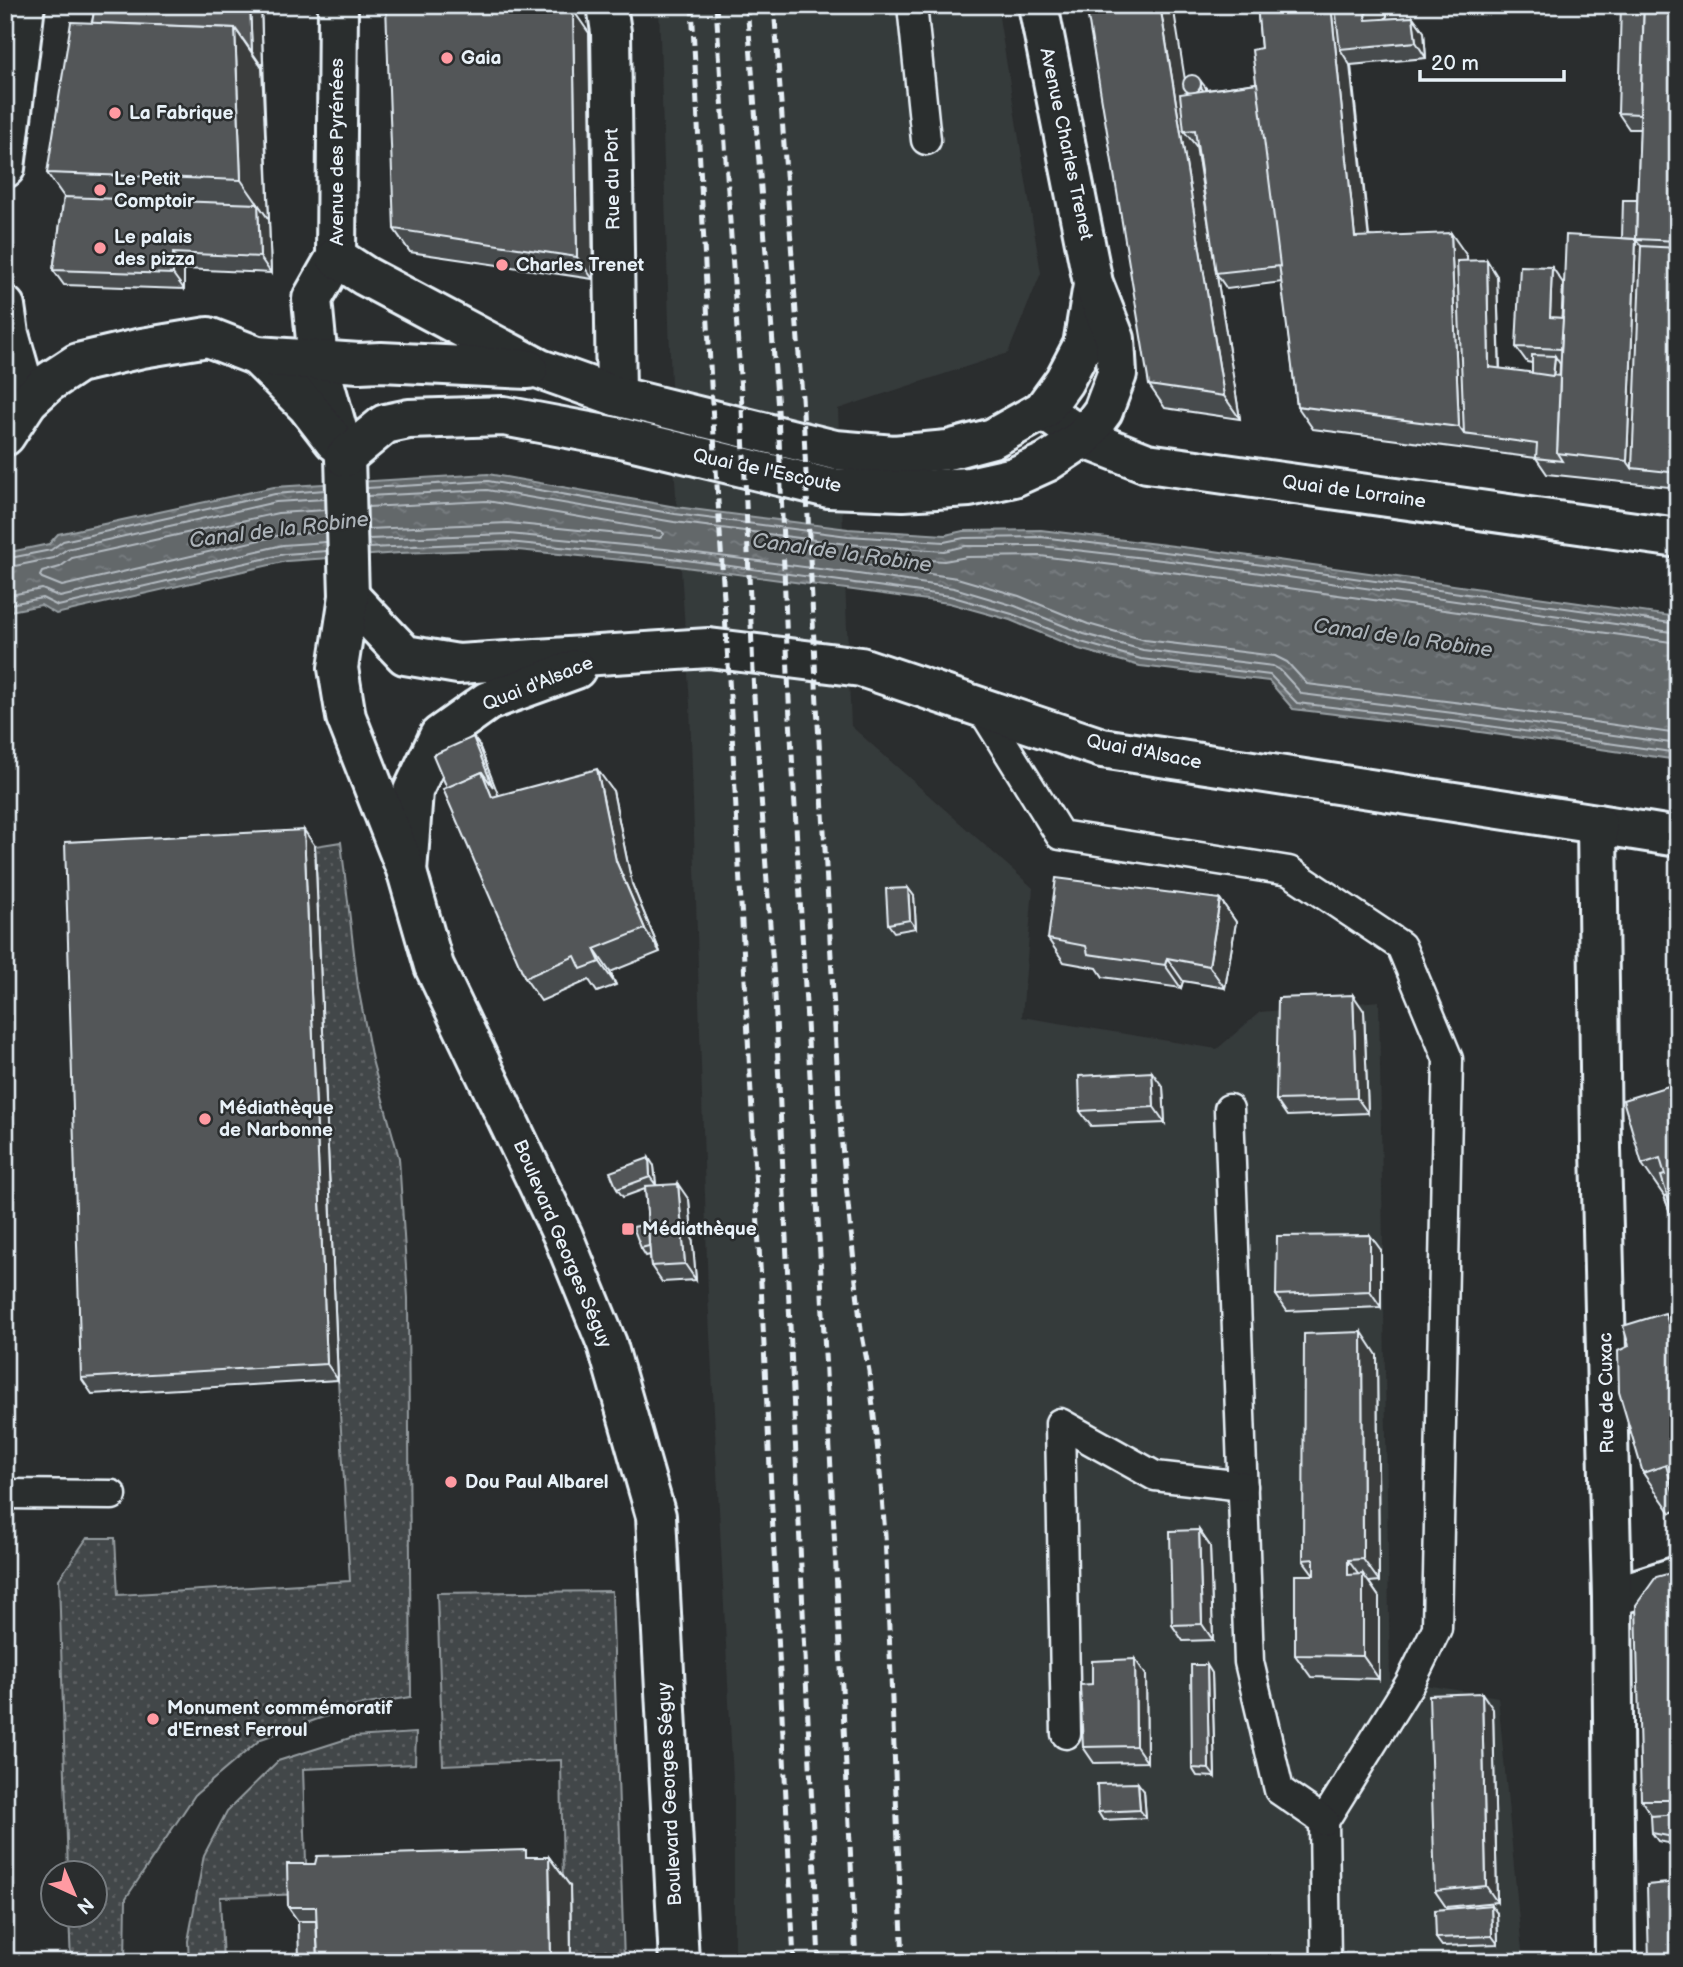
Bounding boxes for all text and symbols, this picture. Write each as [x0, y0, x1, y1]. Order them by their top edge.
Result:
scale bar [1420, 38, 1564, 82]
street label: Avenue Charles Trenet [1034, 46, 1098, 242]
place label: Gaia [461, 47, 501, 70]
marker: Gaia [439, 50, 455, 66]
text: 20 m [1431, 51, 1479, 76]
street label: Avenue des Pyrénées [326, 58, 349, 246]
place label: La Fabrique [129, 102, 234, 125]
marker: La Fabrique [107, 105, 123, 121]
street label: Rue du Port [601, 128, 625, 230]
place label: Le Petit Comptoir [114, 168, 195, 213]
marker: Le Petit Comptoir [92, 182, 108, 198]
place label: Le palais des pizza [114, 226, 195, 271]
marker: Le palais des pizza [92, 240, 108, 256]
place label: Charles Trenet [516, 254, 645, 277]
marker: Charles Trenet [494, 257, 510, 273]
street label: Quai de l'Escoute [691, 444, 843, 498]
street label: Quai de Lorraine [1281, 471, 1427, 513]
water label: Canal de la Robine [188, 507, 370, 553]
water label: Canal de la Robine [751, 528, 933, 578]
water label: Canal de la Robine [1312, 613, 1494, 663]
street label: Quai d'Alsace [479, 651, 597, 717]
street label: Quai d'Alsace [1084, 730, 1204, 774]
place label: Médiathèque de Narbonne [219, 1097, 334, 1142]
marker: Médiathèque de Narbonne [197, 1111, 213, 1127]
street label: Boulevard Georges Séguy [508, 1136, 616, 1352]
place label: Médiathèque [642, 1218, 757, 1241]
marker: Médiathèque [620, 1221, 636, 1237]
street label: Rue de Cuxac [1594, 1332, 1620, 1454]
place label: Dou Paul Albarel [465, 1471, 609, 1494]
marker: Dou Paul Albarel [443, 1474, 459, 1490]
street label: Boulevard Georges Séguy [653, 1681, 687, 1906]
place label: Monument commémoratif d'Ernest Ferroul [167, 1697, 394, 1742]
marker: Monument commémoratif d'Ernest Ferroul [145, 1711, 161, 1727]
north arrow [38, 1858, 108, 1928]
text: N [72, 1892, 98, 1918]

